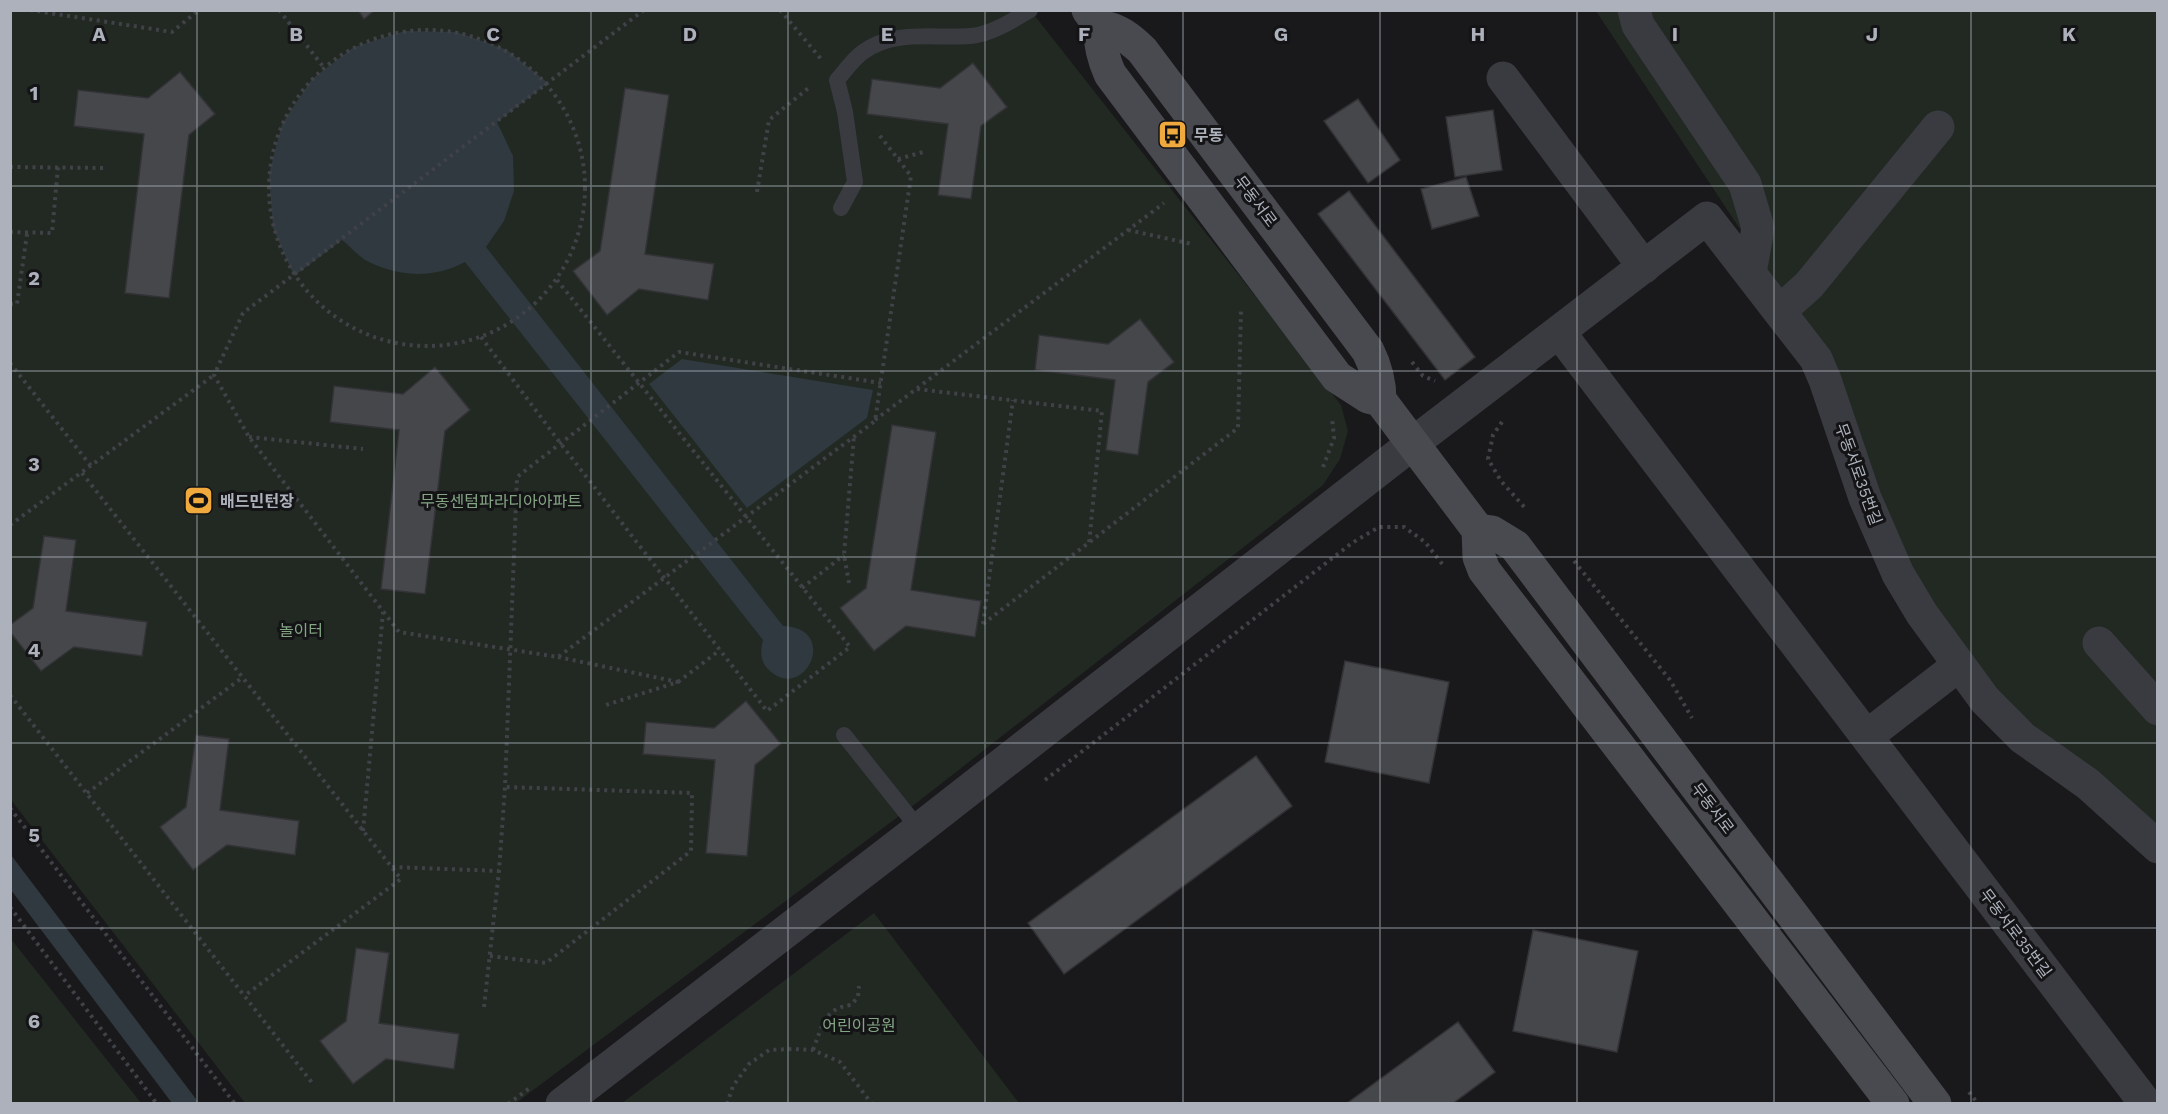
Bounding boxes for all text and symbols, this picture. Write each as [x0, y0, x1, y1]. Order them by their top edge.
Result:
text: A [92, 22, 106, 46]
text: B [289, 22, 303, 46]
text: C [486, 22, 500, 46]
text: D [683, 22, 697, 46]
text: E [881, 22, 893, 46]
text: F [1078, 22, 1090, 46]
text: G [1274, 22, 1288, 46]
text: H [1471, 22, 1485, 46]
text: I [1672, 22, 1678, 46]
text: J [1866, 22, 1878, 46]
text: K [2062, 22, 2076, 46]
text: 1 [30, 81, 38, 105]
bus stop icon: 무동 [1157, 119, 1189, 151]
place label: 무동 [1194, 126, 1223, 145]
street label: 무동서로 [1230, 172, 1281, 231]
text: 2 [28, 266, 40, 290]
street label: 무동서로35번길 [1831, 421, 1886, 528]
text: 3 [28, 452, 40, 476]
sports icon: 배드민턴장 [183, 485, 215, 517]
place label: 배드민턴장 [220, 492, 294, 511]
park label: 무동센텀파라디아아파트 [420, 492, 582, 511]
park label: 놀이터 [279, 621, 323, 640]
text: 4 [28, 638, 41, 662]
street label: 무동서로 [1687, 779, 1738, 838]
text: 5 [28, 823, 40, 847]
street label: 무동서로35번길 [1976, 885, 2055, 982]
text: 6 [28, 1009, 40, 1033]
park label: 어린이공원 [822, 1016, 896, 1035]

